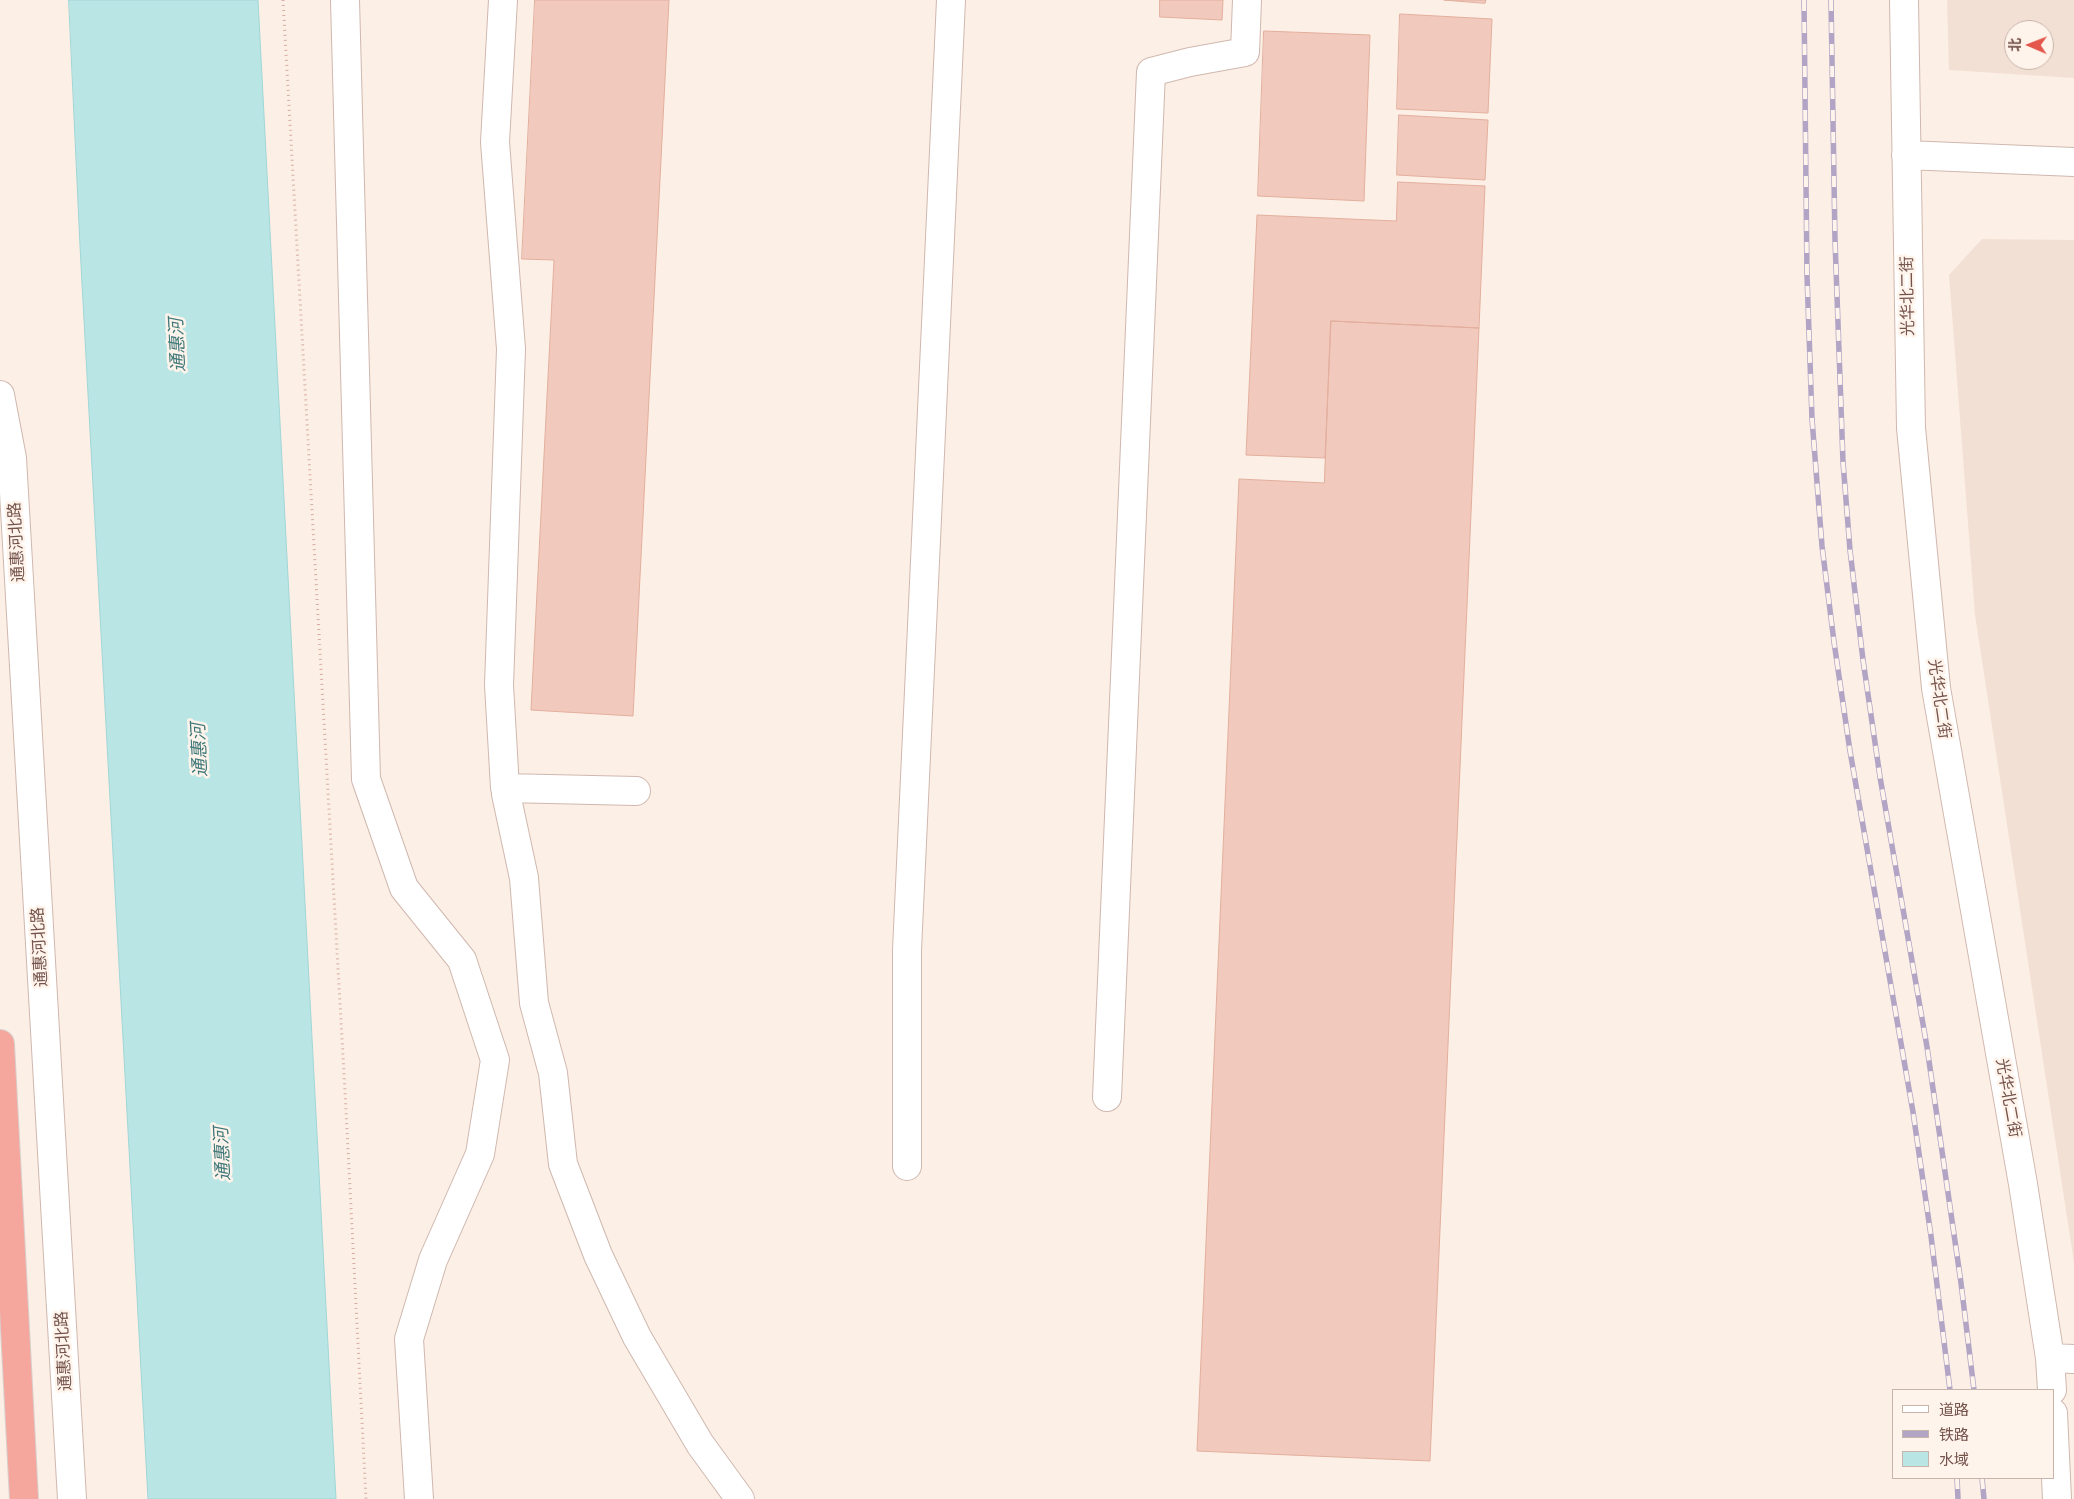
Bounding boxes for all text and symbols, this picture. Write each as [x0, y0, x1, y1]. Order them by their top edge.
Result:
north arrow [2004, 20, 2054, 70]
text: 北 [2006, 38, 2024, 52]
street label: 光华北二街 [1898, 256, 1918, 336]
water label: 通惠河 [166, 317, 190, 373]
street label: 通惠河北路 [5, 502, 29, 582]
street label: 光华北二街 [1924, 658, 1954, 740]
water label: 通惠河 [188, 722, 212, 778]
street label: 通惠河北路 [28, 907, 52, 987]
street label: 光华北二街 [1992, 1057, 2024, 1139]
water label: 通惠河 [211, 1126, 235, 1182]
street label: 通惠河北路 [52, 1311, 76, 1391]
legend [1892, 1389, 2054, 1479]
text: 道路 [1939, 1400, 1969, 1419]
text: 铁路 [1939, 1425, 1969, 1444]
text: 水域 [1939, 1450, 1969, 1469]

